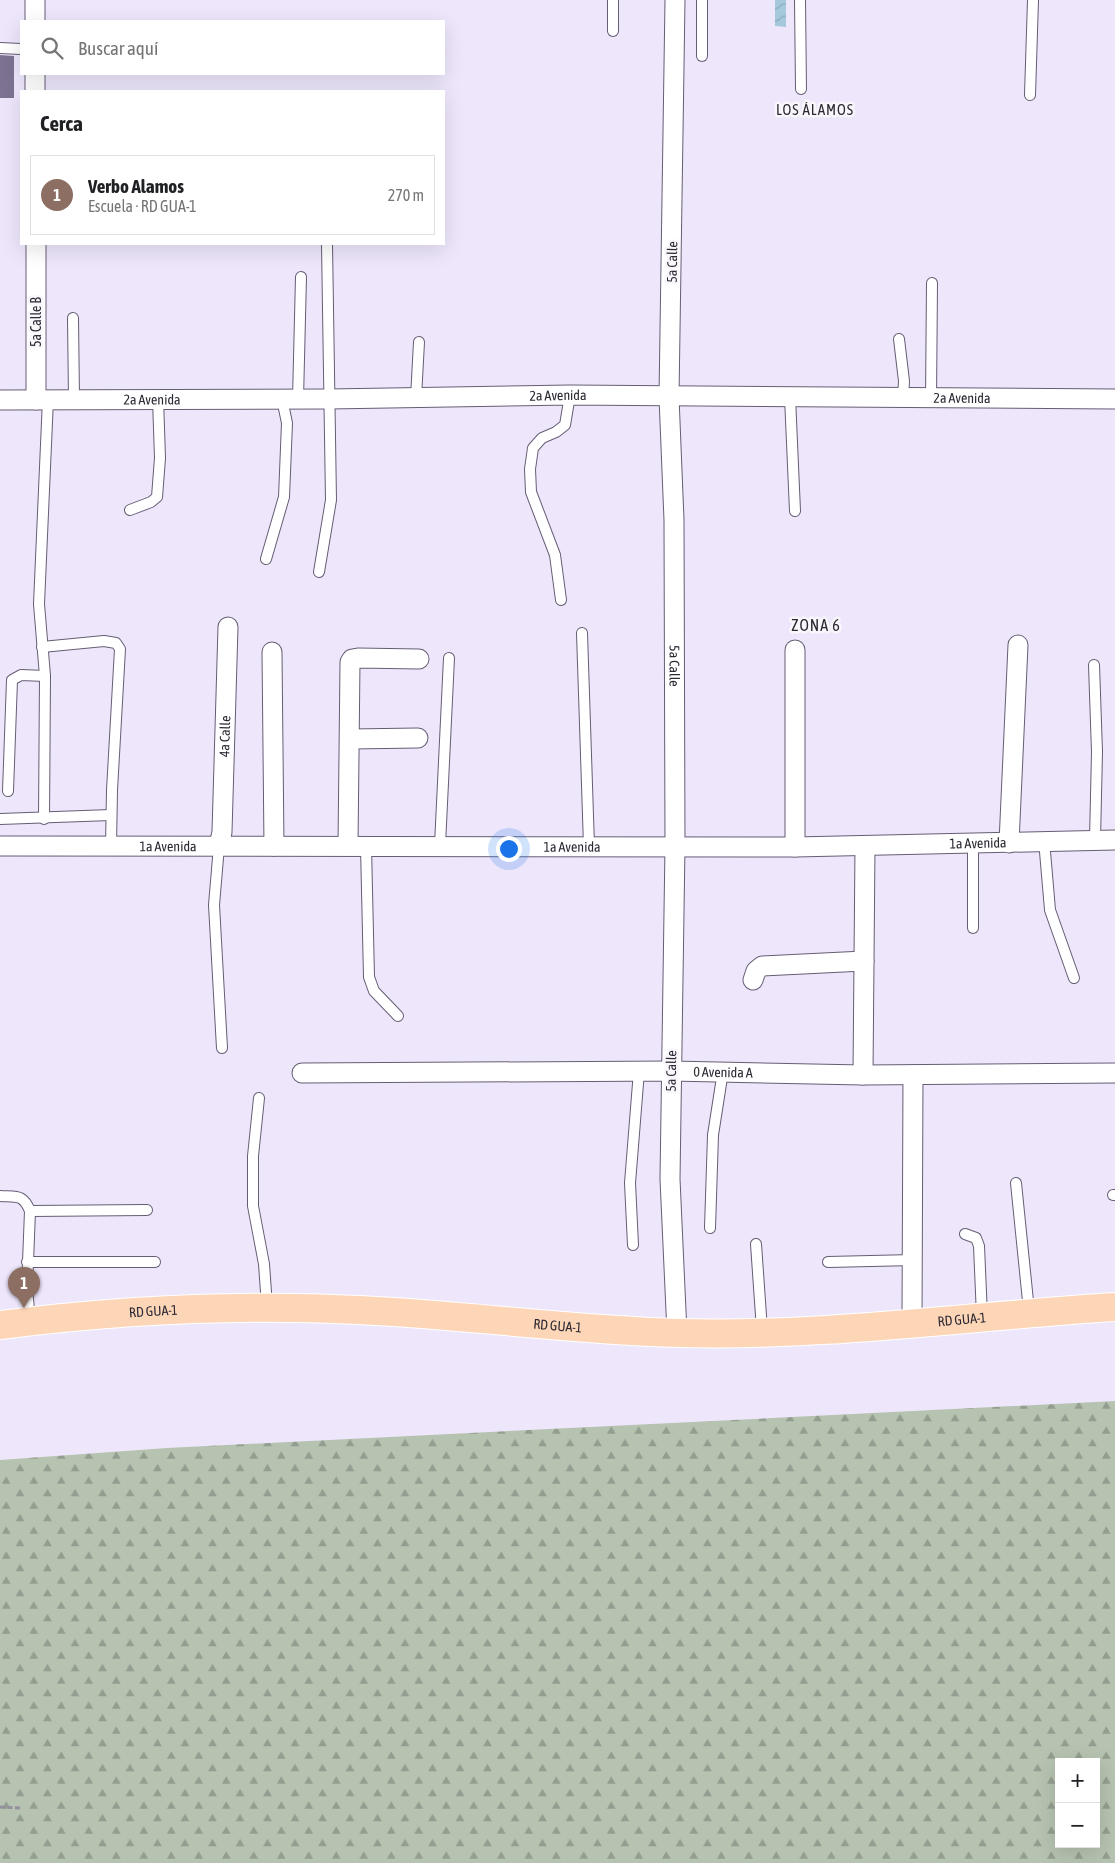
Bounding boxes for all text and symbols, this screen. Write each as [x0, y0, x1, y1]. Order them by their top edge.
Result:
search box [20, 20, 445, 75]
icon: search [38, 34, 66, 62]
text: Buscar aquí [78, 37, 158, 59]
district label: LOS ÁLAMOS [776, 101, 854, 118]
text: Cerca [40, 111, 83, 135]
text: Verbo Alamos [88, 175, 184, 197]
text: 1 [53, 186, 61, 204]
text: 270 m [388, 186, 424, 204]
text: Escuela · RD GUA-1 [88, 197, 197, 215]
street label: 5a Calle [664, 241, 680, 283]
street label: 5a Calle B [28, 297, 44, 347]
street label: 2a Avenida [529, 387, 587, 404]
street label: 2a Avenida [933, 390, 991, 406]
street label: 2a Avenida [123, 391, 181, 408]
district label: ZONA 6 [791, 616, 841, 634]
street label: 5a Calle [666, 645, 683, 687]
street label: 4a Calle [216, 715, 233, 757]
street label: 1a Avenida [949, 834, 1007, 852]
your location [496, 836, 522, 862]
street label: 1a Avenida [139, 838, 197, 854]
street label: 1a Avenida [543, 839, 601, 855]
street label: 5a Calle [663, 1050, 679, 1092]
street label: 0 Avenida A [693, 1063, 753, 1081]
pin: 1 [8, 1267, 40, 1308]
street label: RD GUA-1 [128, 1302, 178, 1320]
street label: RD GUA-1 [937, 1309, 987, 1329]
street label: RD GUA-1 [533, 1316, 583, 1336]
map controls [1055, 1758, 1100, 1848]
button: + [1055, 1758, 1100, 1803]
button: − [1055, 1803, 1100, 1848]

